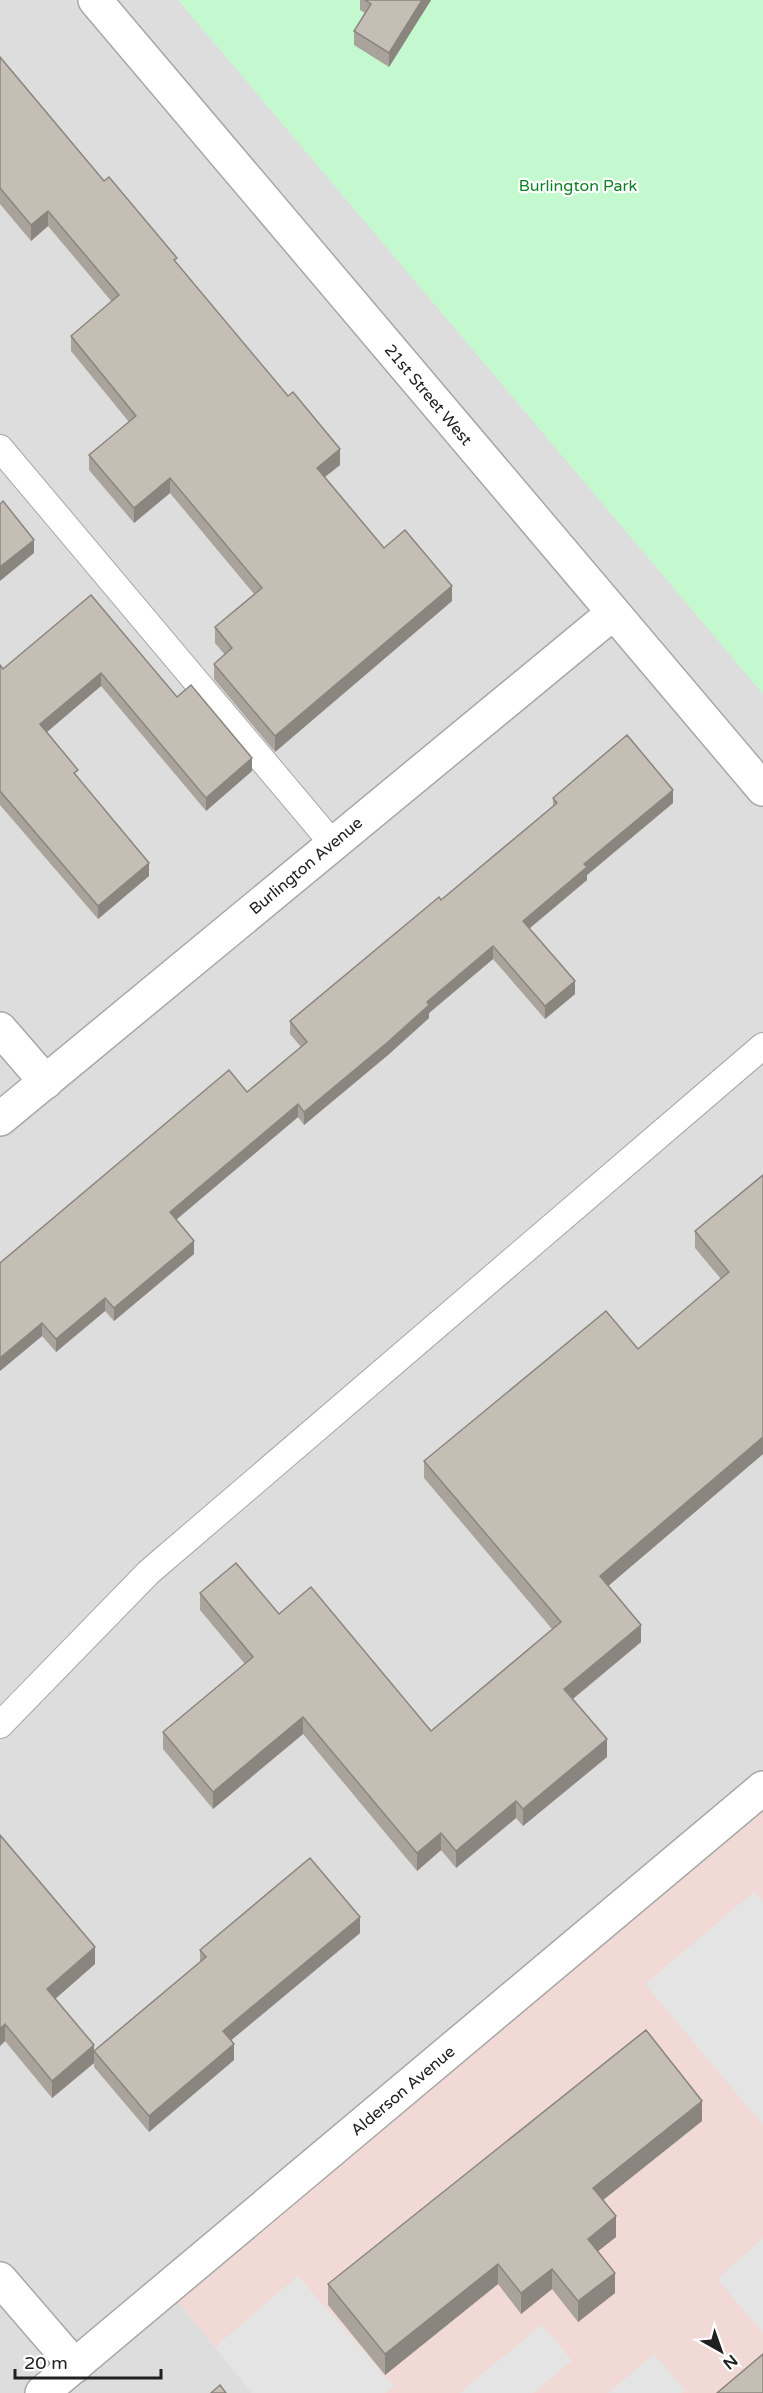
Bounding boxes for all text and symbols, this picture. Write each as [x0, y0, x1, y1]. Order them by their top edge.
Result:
park label: Burlington Park [519, 176, 638, 196]
street label: 21st Street West [380, 340, 476, 450]
street label: Burlington Avenue [245, 813, 367, 919]
street label: Alderson Avenue [347, 2042, 459, 2140]
north arrow [691, 2321, 751, 2381]
scale bar [15, 2342, 160, 2380]
text: N [719, 2350, 741, 2374]
text: 20 m [24, 2352, 68, 2374]

